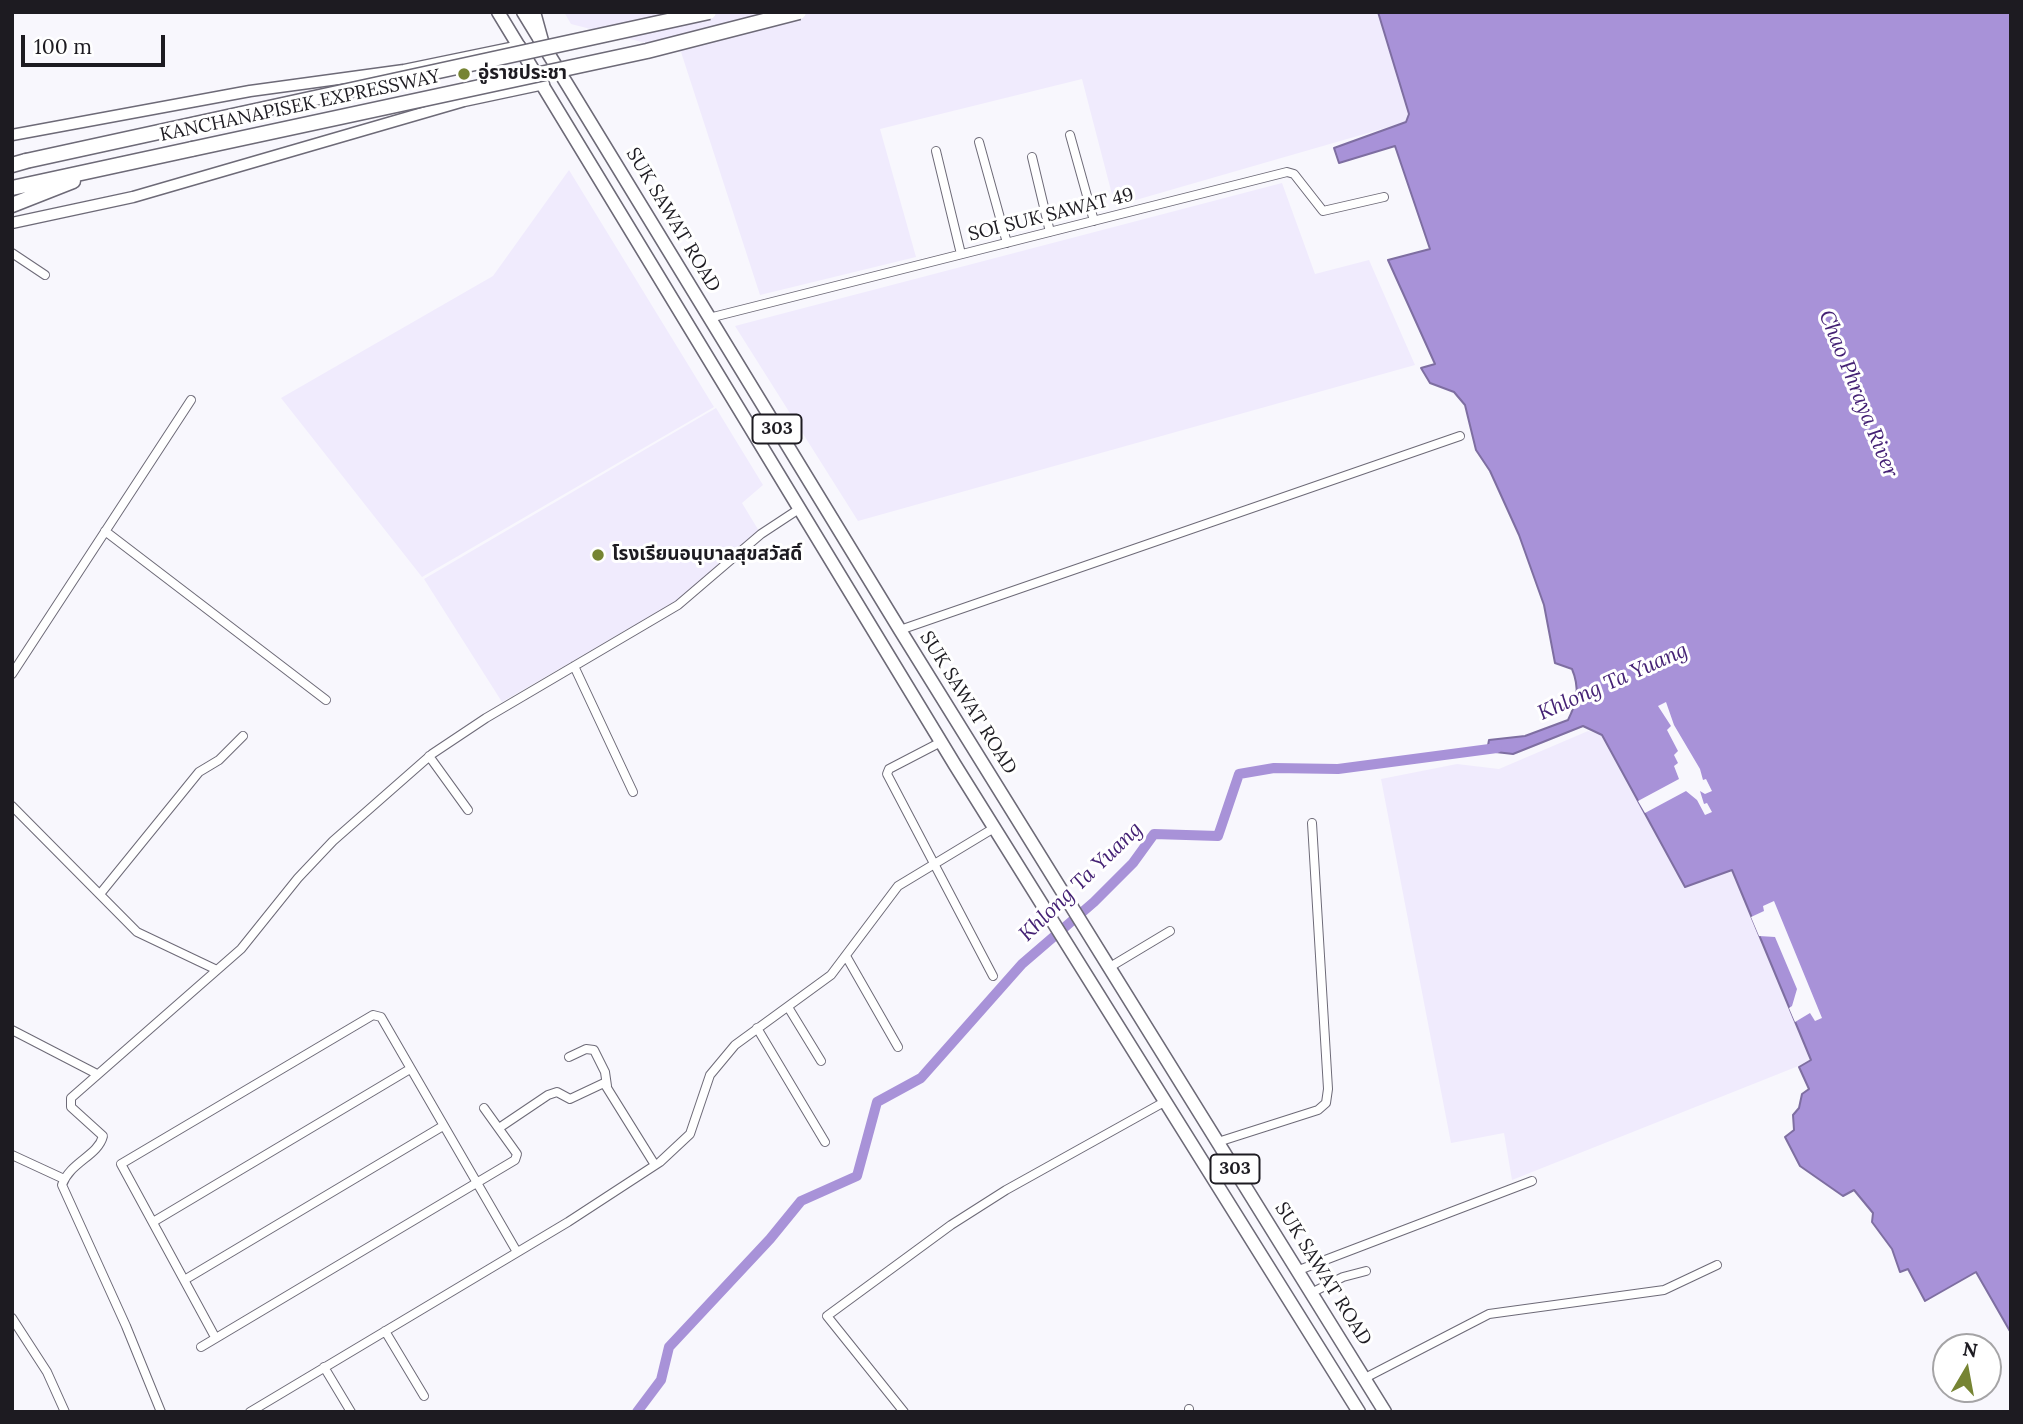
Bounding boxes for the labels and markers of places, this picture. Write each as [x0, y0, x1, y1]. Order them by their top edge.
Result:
place label: อู่ราชประชา [478, 63, 567, 85]
marker: อู่ราชประชา [456, 66, 472, 82]
place label: โรงเรียนอนุบาลสุขสวัสดิ์ [612, 544, 802, 566]
marker: โรงเรียนอนุบาลสุขสวัสดิ์ [590, 547, 606, 563]

